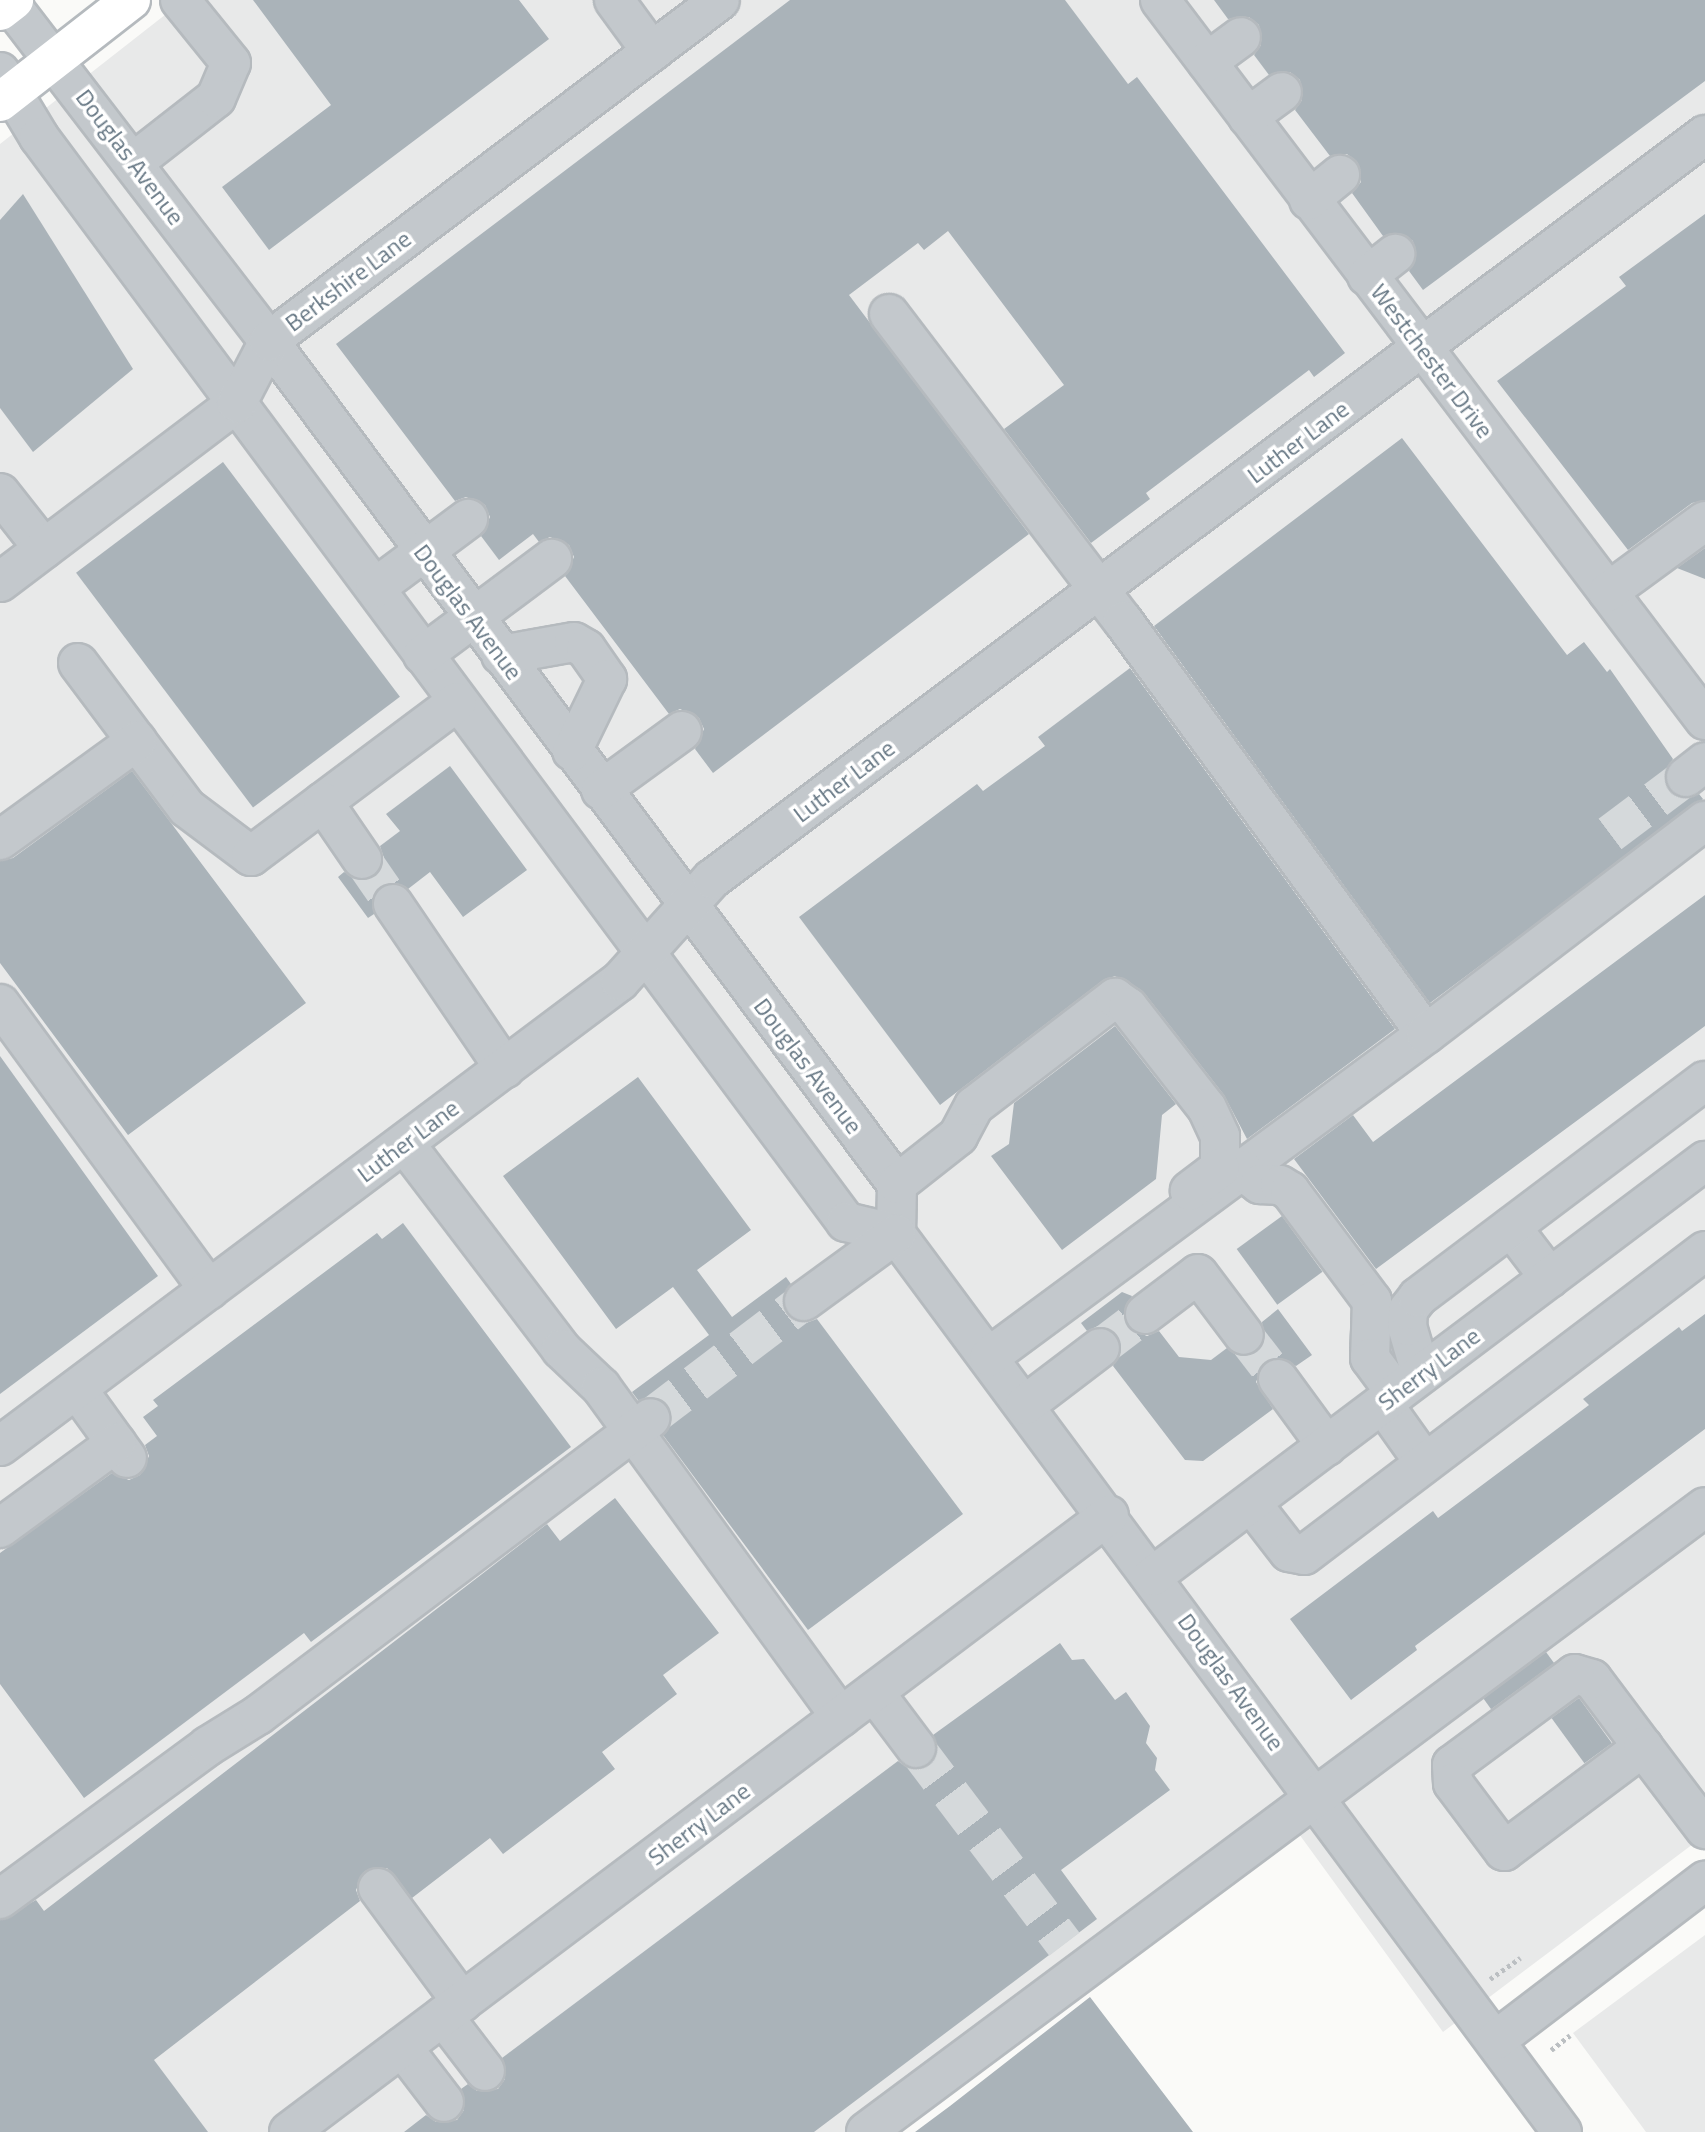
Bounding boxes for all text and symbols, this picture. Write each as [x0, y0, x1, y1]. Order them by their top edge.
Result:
street label: Douglas Avenue [70, 84, 190, 230]
street label: Berkshire Lane [279, 224, 417, 338]
street label: Westchester Drive [1365, 278, 1499, 444]
street label: Luther Lane [1242, 394, 1354, 490]
street label: Douglas Avenue [408, 539, 528, 685]
street label: Luther Lane [788, 733, 900, 829]
street label: Douglas Avenue [748, 993, 868, 1139]
street label: Luther Lane [352, 1093, 464, 1189]
street label: Sherry Lane [1372, 1321, 1486, 1417]
street label: Douglas Avenue [1172, 1608, 1290, 1756]
street label: Sherry Lane [642, 1776, 756, 1872]

